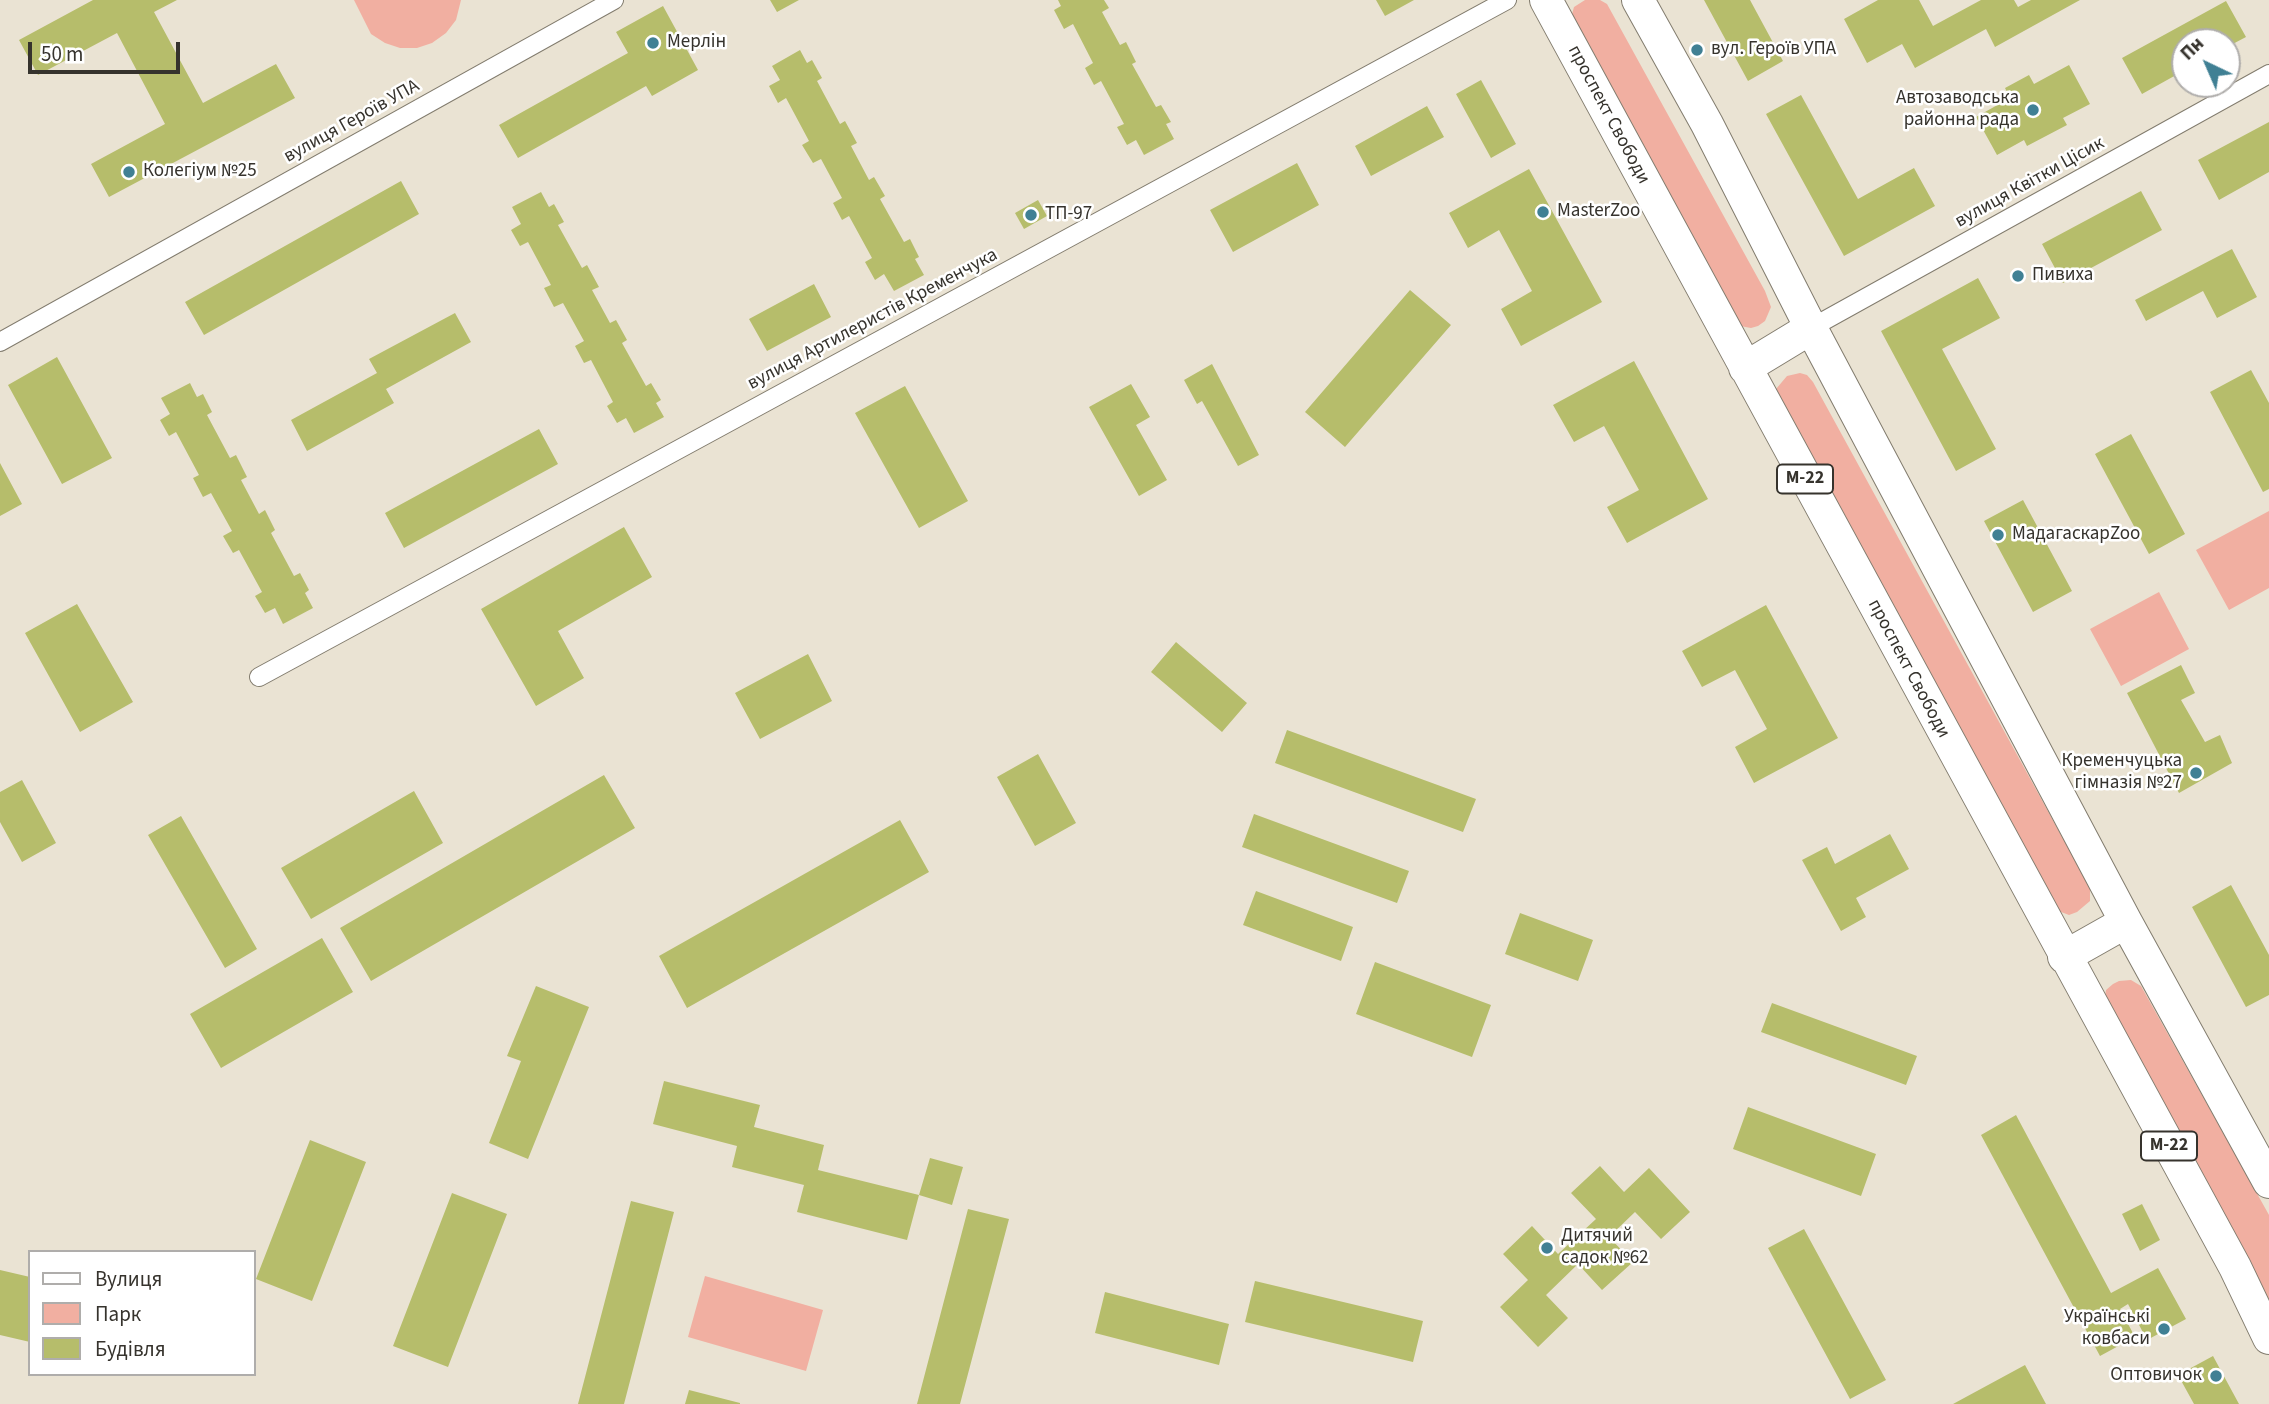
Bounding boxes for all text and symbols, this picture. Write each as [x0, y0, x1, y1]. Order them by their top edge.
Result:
scale bar [32, 28, 184, 72]
north arrow [2171, 28, 2241, 98]
text: Пн [2175, 31, 2210, 67]
place label: Мерлін [667, 32, 726, 54]
marker: Мерлін [645, 35, 661, 51]
text: 50 m [41, 39, 83, 69]
place label: вул. Героїв УПА [1711, 39, 1836, 61]
street label: проспект Свободи [1562, 42, 1654, 188]
marker: вул. Героїв УПА [1689, 42, 1705, 58]
street label: вулиця Героїв УПА [280, 75, 424, 169]
place label: Автозаводська районна рада [1896, 88, 2019, 132]
marker: Автозаводська районна рада [2025, 102, 2041, 118]
street label: вулиця Квітки Цісик [1951, 133, 2109, 233]
place label: Колегіум №25 [143, 161, 257, 183]
marker: Колегіум №25 [121, 164, 137, 180]
place label: MasterZoo [1557, 201, 1640, 223]
place label: ТП-97 [1045, 204, 1092, 226]
marker: MasterZoo [1535, 204, 1551, 220]
marker: ТП-97 [1023, 207, 1039, 223]
street label: вулиця Артилеристів Кременчука [744, 244, 1002, 396]
place label: Пивиха [2032, 265, 2093, 287]
marker: Пивиха [2010, 268, 2026, 284]
road number: М-22 [1777, 464, 1833, 494]
place label: МадагаскарZoo [2012, 524, 2140, 546]
marker: МадагаскарZoo [1990, 527, 2006, 543]
street label: проспект Свободи [1862, 596, 1954, 742]
place label: Кременчуцька гімназія №27 [2062, 751, 2182, 795]
marker: Кременчуцька гімназія №27 [2188, 765, 2204, 781]
road number: М-22 [2141, 1132, 2197, 1161]
place label: Дитячий садок №62 [1561, 1226, 1649, 1270]
marker: Дитячий садок №62 [1539, 1240, 1555, 1256]
legend [28, 1250, 256, 1376]
text: Вулиця [95, 1264, 162, 1294]
text: Парк [95, 1299, 141, 1329]
place label: Українські ковбаси [2064, 1307, 2150, 1351]
marker: Українські ковбаси [2156, 1321, 2172, 1337]
text: Будівля [95, 1334, 166, 1364]
place label: Оптовичок [2110, 1365, 2202, 1387]
marker: Оптовичок [2208, 1368, 2224, 1384]

